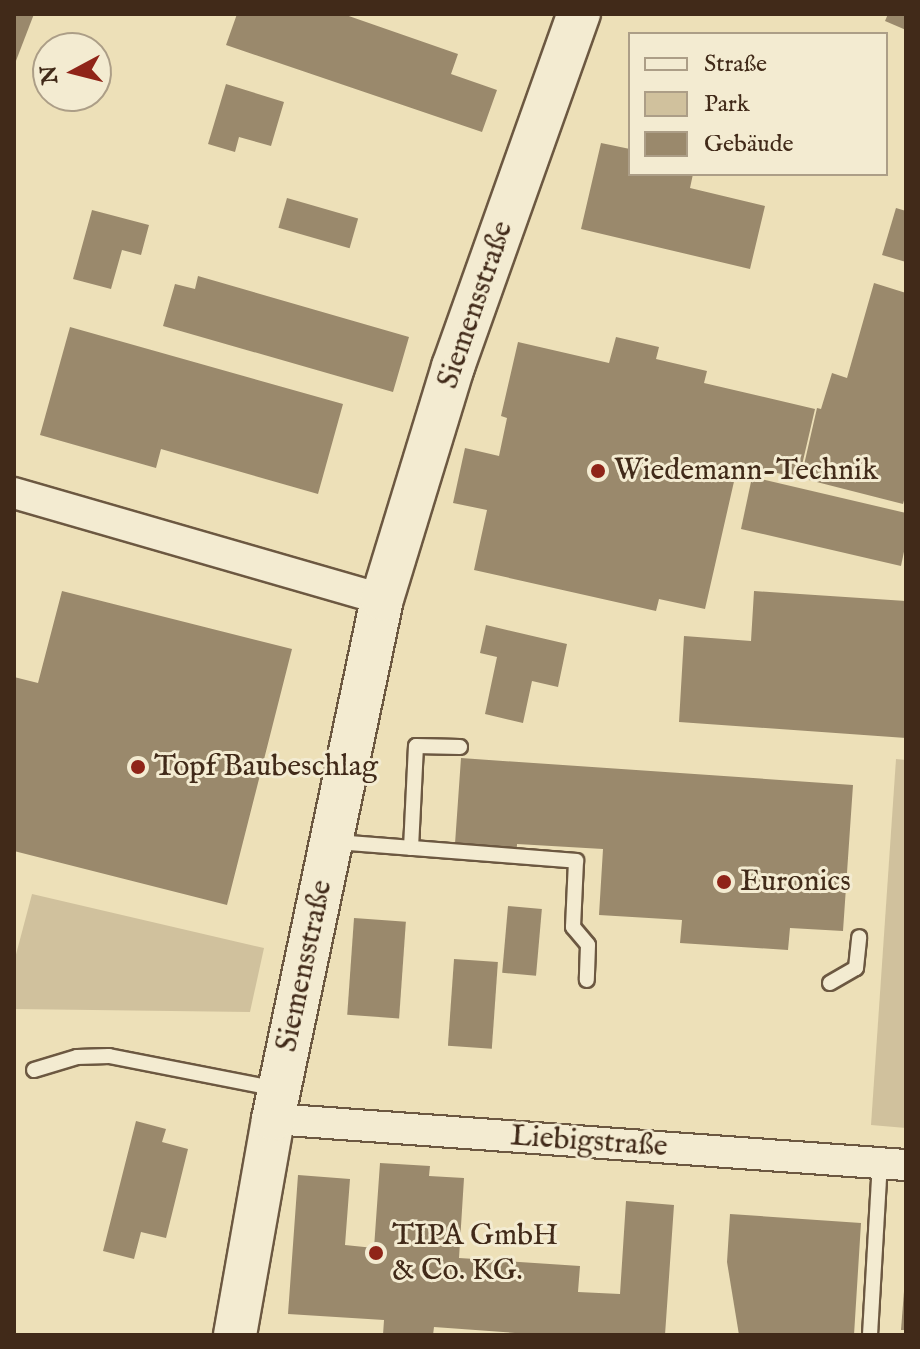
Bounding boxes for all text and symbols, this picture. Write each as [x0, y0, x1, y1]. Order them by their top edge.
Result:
north arrow [32, 32, 112, 112]
legend [628, 32, 888, 176]
text: Straße [704, 49, 767, 80]
text: N [35, 64, 65, 86]
text: Park [704, 89, 750, 120]
text: Gebäude [704, 129, 794, 160]
street label: Siemensstraße [431, 217, 521, 393]
place label: Wiedemann-Technik [614, 453, 878, 489]
marker: Wiedemann-Technik [589, 462, 607, 480]
place label: Topf Baubeschlag [154, 749, 378, 785]
marker: Topf Baubeschlag [129, 758, 147, 776]
place label: Euronics [740, 864, 851, 900]
marker: Euronics [715, 873, 733, 891]
street label: Siemensstraße [269, 877, 341, 1055]
street label: Liebigstraße [509, 1119, 669, 1165]
place label: TIPA GmbH & Co. KG. [392, 1218, 558, 1288]
marker: TIPA GmbH & Co. KG. [367, 1244, 385, 1262]

